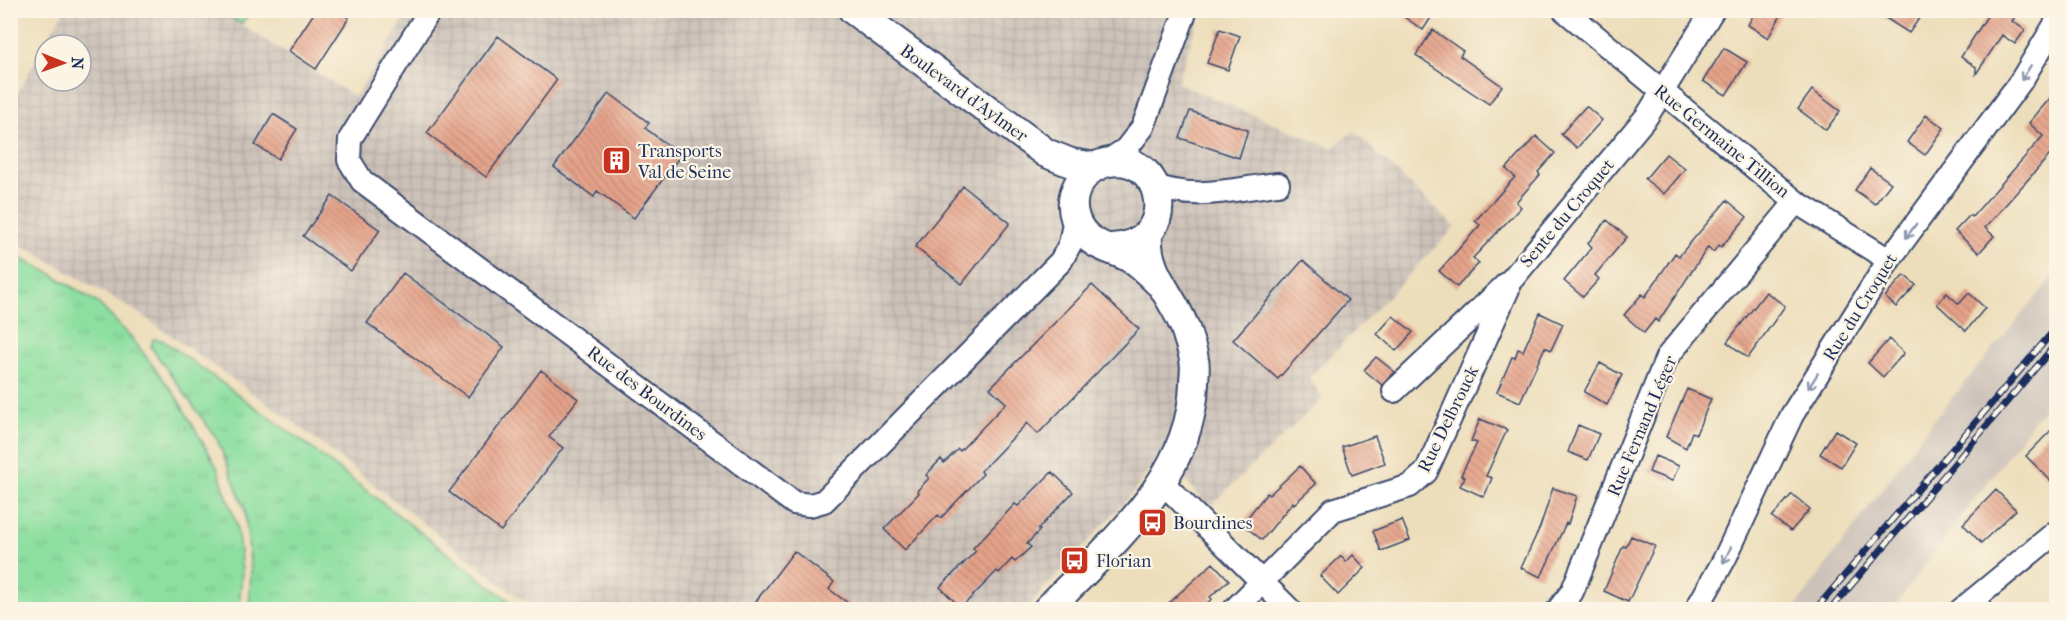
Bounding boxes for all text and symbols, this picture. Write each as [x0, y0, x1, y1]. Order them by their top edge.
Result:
north arrow [33, 33, 93, 93]
street label: Boulevard d'Aylmer [896, 40, 1032, 147]
text: N [68, 57, 87, 70]
one-way arrow [2019, 64, 2031, 81]
street label: Rue Germaine Tillion [1650, 80, 1794, 203]
place label: Transports Val de Seine [637, 141, 731, 183]
building icon: Transports Val de Seine [601, 145, 633, 177]
street label: Sente du Croquet [1516, 154, 1619, 272]
one-way arrow [1904, 222, 1917, 238]
street label: Rue du Croquet [1819, 249, 1902, 365]
street label: Rue des Bourdines [583, 342, 711, 445]
street label: Rue Fernand Léger [1603, 352, 1682, 500]
street label: Rue Delbrouck [1414, 362, 1484, 476]
one-way arrow [1807, 372, 1819, 389]
bus stop icon: Bourdines [1136, 507, 1168, 539]
place label: Bourdines [1173, 513, 1253, 534]
bus stop icon: Florian [1059, 545, 1091, 577]
one-way arrow [1720, 546, 1732, 564]
place label: Florian [1096, 551, 1152, 572]

